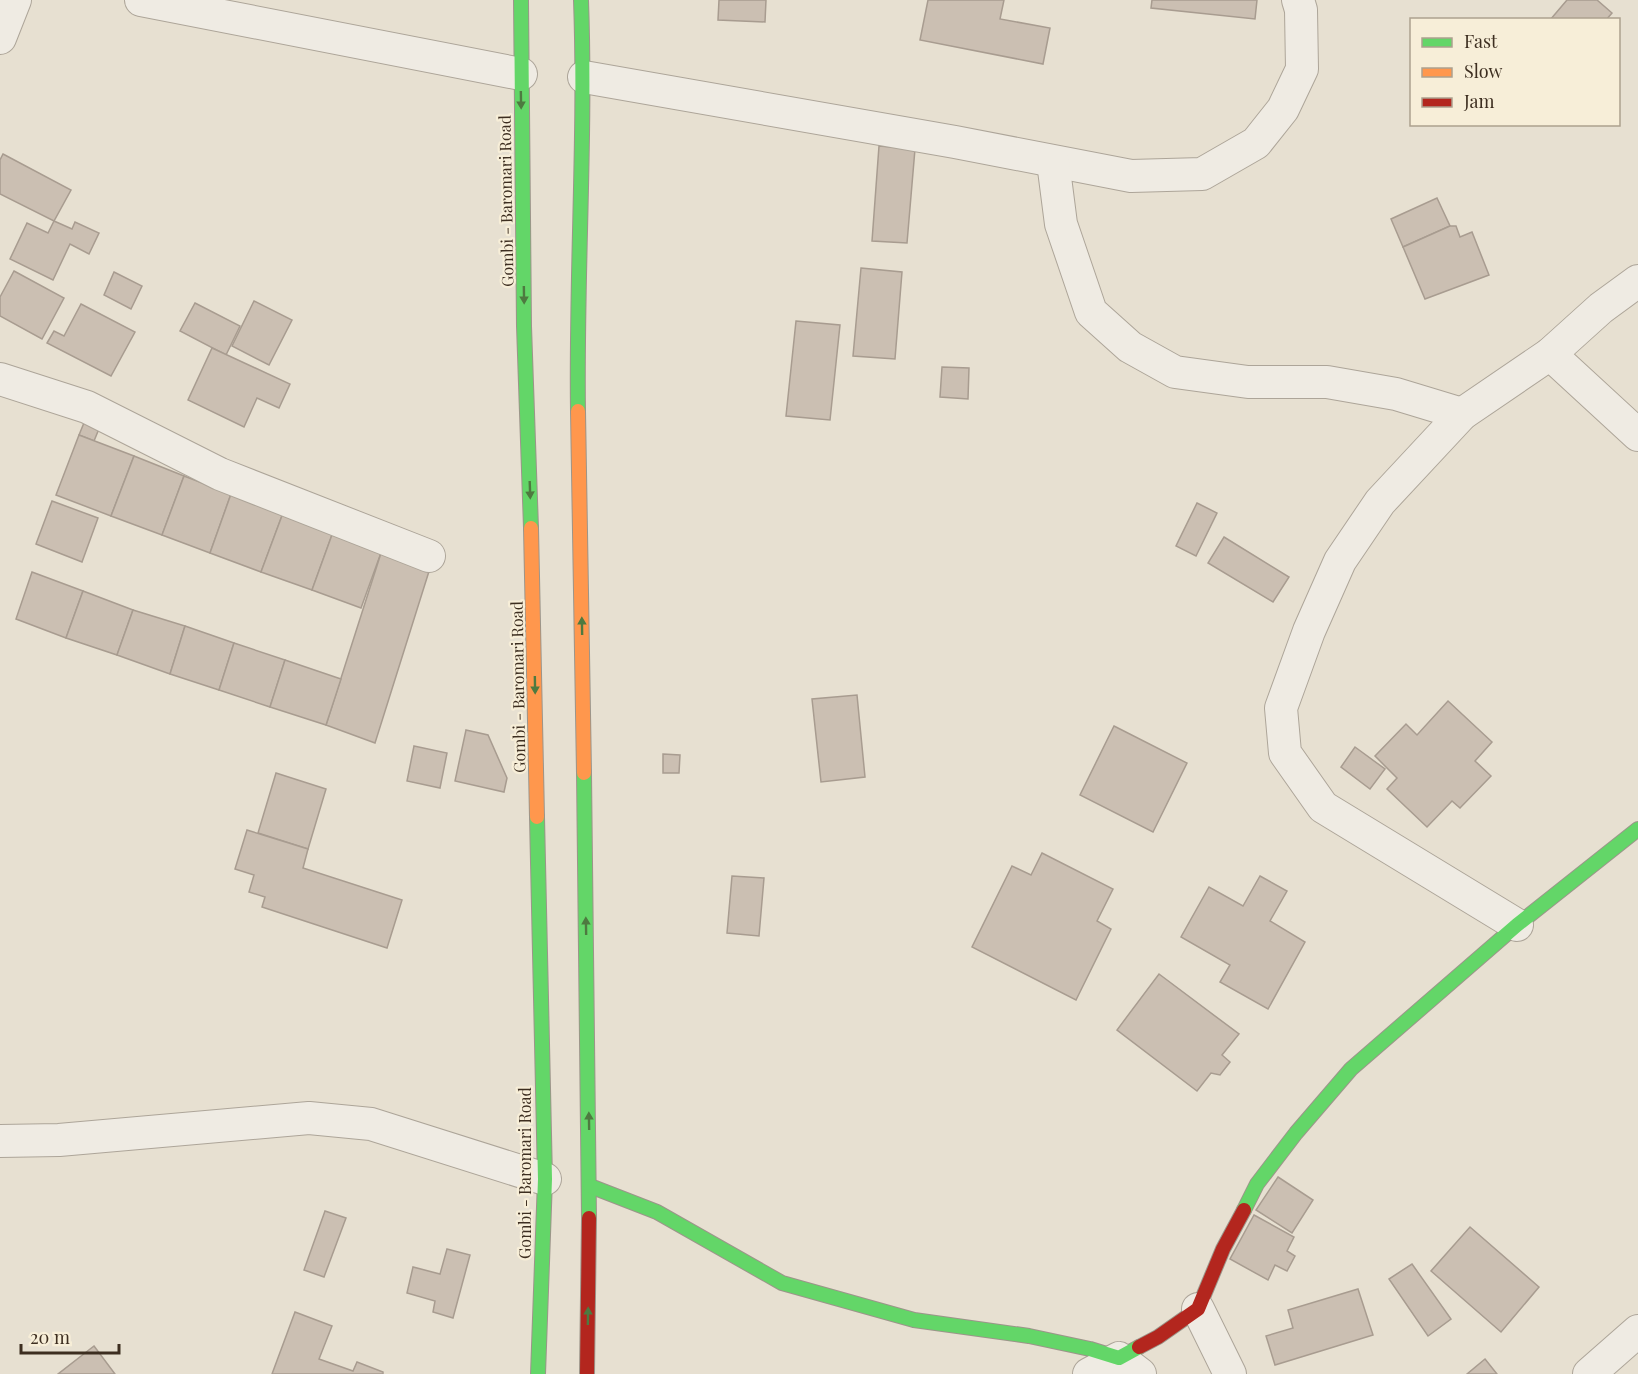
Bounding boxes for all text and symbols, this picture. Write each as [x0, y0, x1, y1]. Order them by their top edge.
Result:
legend [1410, 18, 1620, 126]
text: Fast [1464, 29, 1498, 53]
text: Slow [1464, 59, 1502, 83]
text: Jam [1463, 89, 1494, 113]
one-way arrow [516, 91, 526, 110]
street label: Gombi - Baromari Road [494, 115, 517, 287]
one-way arrow [519, 286, 529, 305]
one-way arrow [525, 481, 534, 500]
street label: Gombi - Baromari Road [506, 601, 529, 773]
one-way arrow [578, 616, 587, 635]
one-way arrow [530, 676, 540, 695]
one-way arrow [581, 916, 591, 935]
street label: Gombi - Baromari Road [514, 1087, 535, 1259]
one-way arrow [584, 1111, 593, 1130]
one-way arrow [583, 1306, 593, 1325]
scale bar [21, 1317, 118, 1355]
text: 20 m [30, 1325, 70, 1349]

